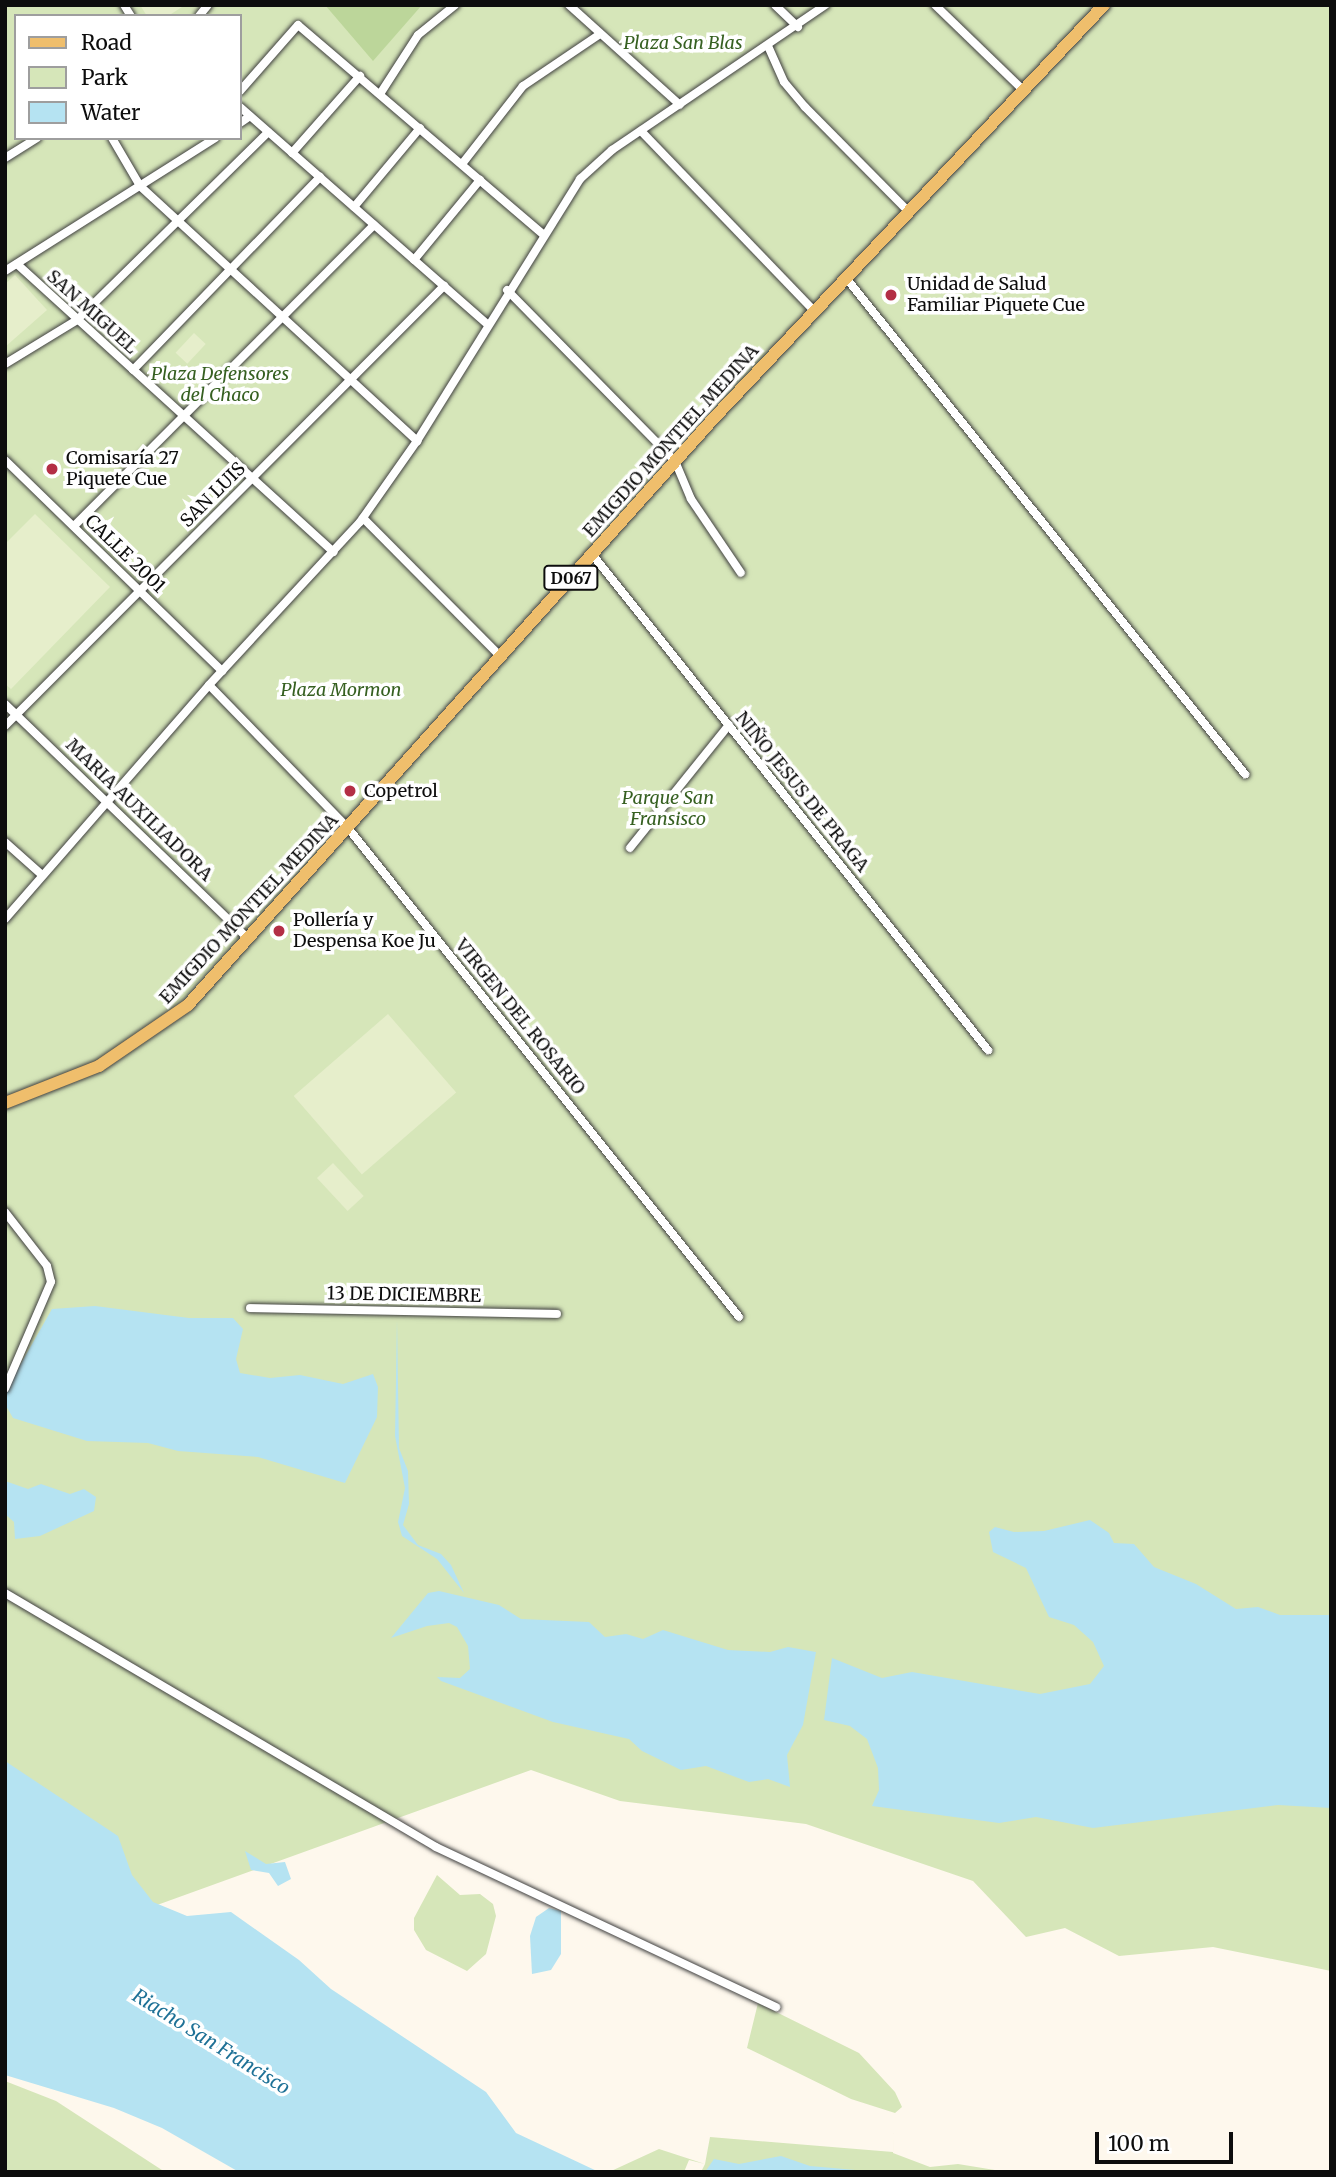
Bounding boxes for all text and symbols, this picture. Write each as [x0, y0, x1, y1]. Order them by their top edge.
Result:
legend [14, 14, 242, 140]
text: Road [81, 29, 132, 56]
park label: Plaza San Blas [623, 32, 743, 54]
text: Park [81, 64, 128, 91]
text: Water [81, 99, 140, 126]
street label: SAN MIGUEL [42, 266, 142, 358]
place label: Unidad de Salud Familiar Piquete Cue [907, 274, 1085, 316]
marker: Unidad de Salud Familiar Piquete Cue [881, 285, 901, 305]
street label: EMIGDIO MONTIEL MEDINA [579, 340, 763, 542]
park label: Plaza Defensores del Chaco [151, 364, 289, 406]
place label: Comisaría 27 Piquete Cue [66, 448, 179, 490]
street label: SAN LUIS [176, 458, 250, 532]
marker: Comisaría 27 Piquete Cue [44, 461, 60, 477]
street label: CALLE 2001 [80, 510, 170, 598]
road number: D067 [543, 566, 599, 590]
park label: Plaza Mormon [281, 679, 401, 701]
street label: NIÑO JESUS DE PRAGA [731, 708, 873, 876]
street label: MARIA AUXILIADORA [61, 734, 217, 886]
place label: Copetrol [364, 780, 438, 802]
marker: Copetrol [342, 783, 358, 799]
park label: Parque San Fransisco [622, 788, 714, 830]
street label: EMIGDIO MONTIEL MEDINA [155, 810, 343, 1008]
place label: Pollería y Despensa Koe Ju [293, 910, 436, 953]
marker: Pollería y Despensa Koe Ju [271, 923, 287, 939]
street label: VIRGEN DEL ROSARIO [451, 935, 589, 1099]
street label: 13 DE DICIEMBRE [327, 1283, 481, 1307]
water label: Riacho San Francisco [128, 1984, 294, 2100]
scale bar [1098, 2118, 1236, 2162]
text: 100 m [1108, 2130, 1170, 2157]

